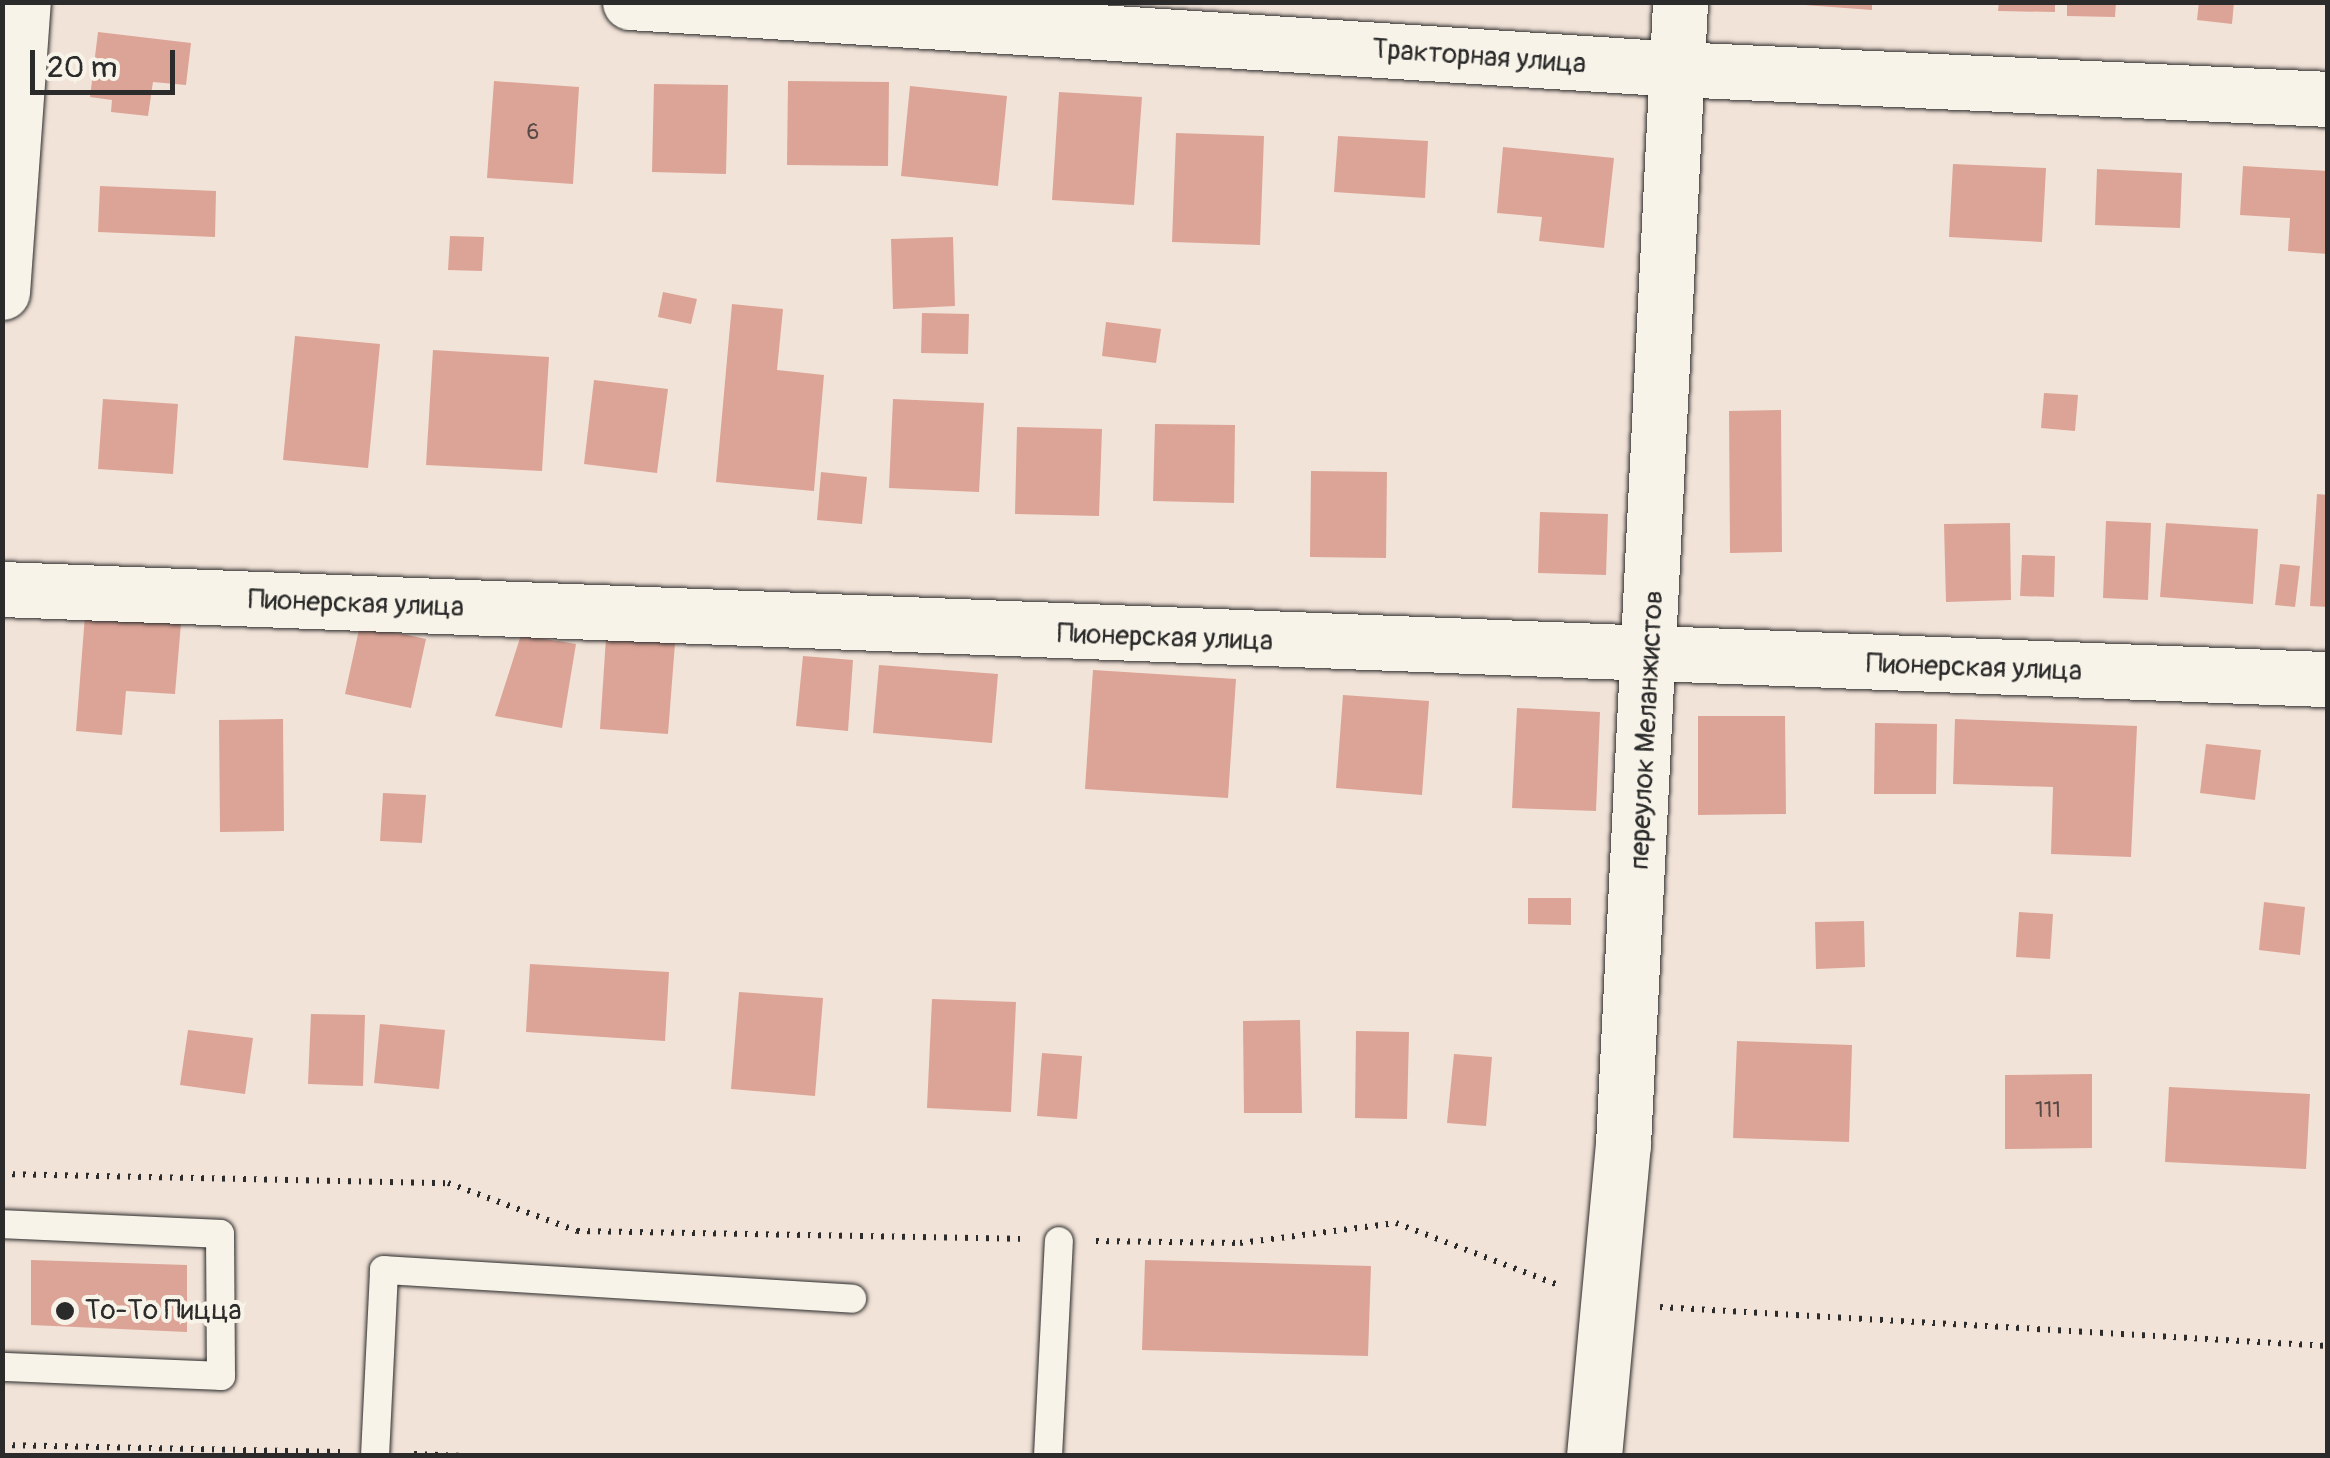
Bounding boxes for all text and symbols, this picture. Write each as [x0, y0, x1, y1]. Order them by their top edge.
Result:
scale bar [35, 30, 180, 92]
street label: Тракторная улица [1371, 33, 1587, 81]
text: 20 m [47, 49, 117, 86]
house number: 6 [527, 120, 539, 146]
street label: Пионерская улица [248, 583, 464, 625]
street label: переулок Меланжистов [1623, 589, 1671, 871]
street label: Пионерская улица [1057, 617, 1273, 659]
street label: Пионерская улица [1866, 647, 2082, 689]
house number: 111 [2035, 1098, 2061, 1124]
place label: То-То Пицца [85, 1294, 242, 1328]
marker: То-То Пицца [54, 1300, 76, 1322]

